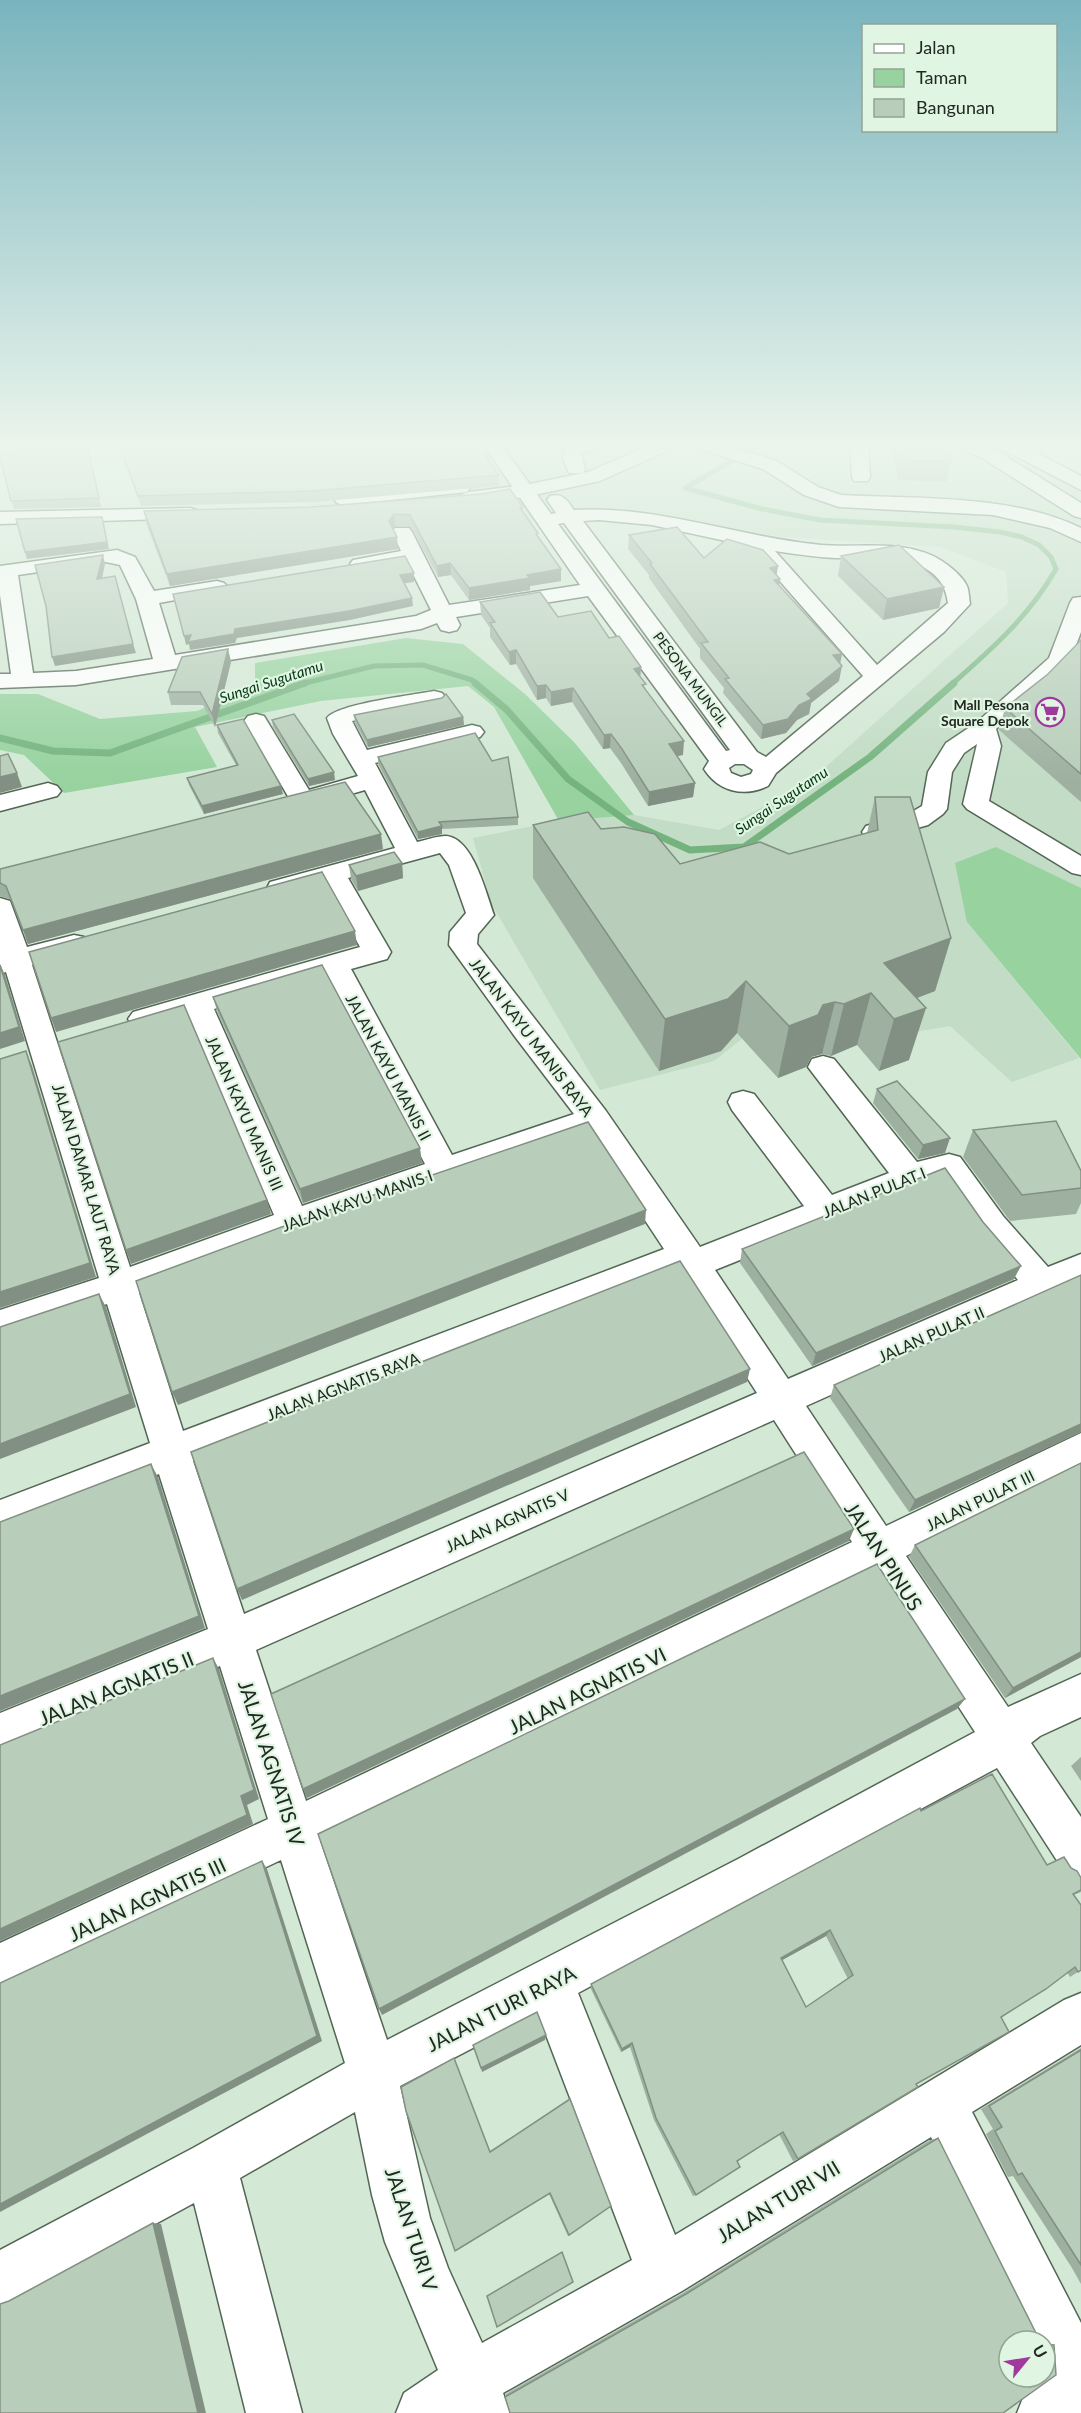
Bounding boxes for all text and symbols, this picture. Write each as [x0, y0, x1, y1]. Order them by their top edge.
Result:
legend [862, 24, 1057, 132]
text: Jalan [916, 36, 955, 58]
text: Taman [916, 66, 967, 88]
text: Bangunan [916, 96, 995, 118]
street label: PESONA MUNGIL [650, 628, 732, 730]
water label: Sungai Sugutamu [217, 656, 325, 706]
place label: Mall Pesona Square Depok [941, 696, 1030, 729]
supermarket icon: Mall Pesona Square Depok [1034, 696, 1066, 728]
water label: Sungai Sugutamu [731, 762, 831, 838]
street label: JALAN KAYU MANIS RAYA [466, 954, 598, 1120]
street label: JALAN KAYU MANIS II [342, 991, 436, 1143]
street label: JALAN KAYU MANIS III [202, 1033, 288, 1193]
street label: JALAN DAMAR LAUT RAYA [49, 1081, 125, 1277]
street label: JALAN PULAT I [820, 1163, 928, 1221]
street label: JALAN KAYU MANIS I [279, 1165, 435, 1235]
street label: JALAN PULAT II [875, 1302, 987, 1366]
street label: JALAN AGNATIS RAYA [264, 1348, 422, 1424]
street label: JALAN PULAT III [923, 1465, 1037, 1535]
street label: JALAN AGNATIS V [442, 1484, 572, 1556]
street label: JALAN PINUS [840, 1497, 928, 1615]
street label: JALAN AGNATIS VI [504, 1641, 670, 1739]
street label: JALAN AGNATIS II [35, 1646, 197, 1730]
street label: JALAN AGNATIS IV [234, 1677, 310, 1849]
street label: JALAN AGNATIS III [65, 1852, 229, 1946]
street label: JALAN TURI RAYA [422, 1960, 580, 2056]
street label: JALAN TURI VII [712, 2155, 844, 2247]
street label: JALAN TURI V [381, 2164, 443, 2294]
north arrow [997, 2329, 1057, 2389]
text: U [1029, 2341, 1052, 2361]

